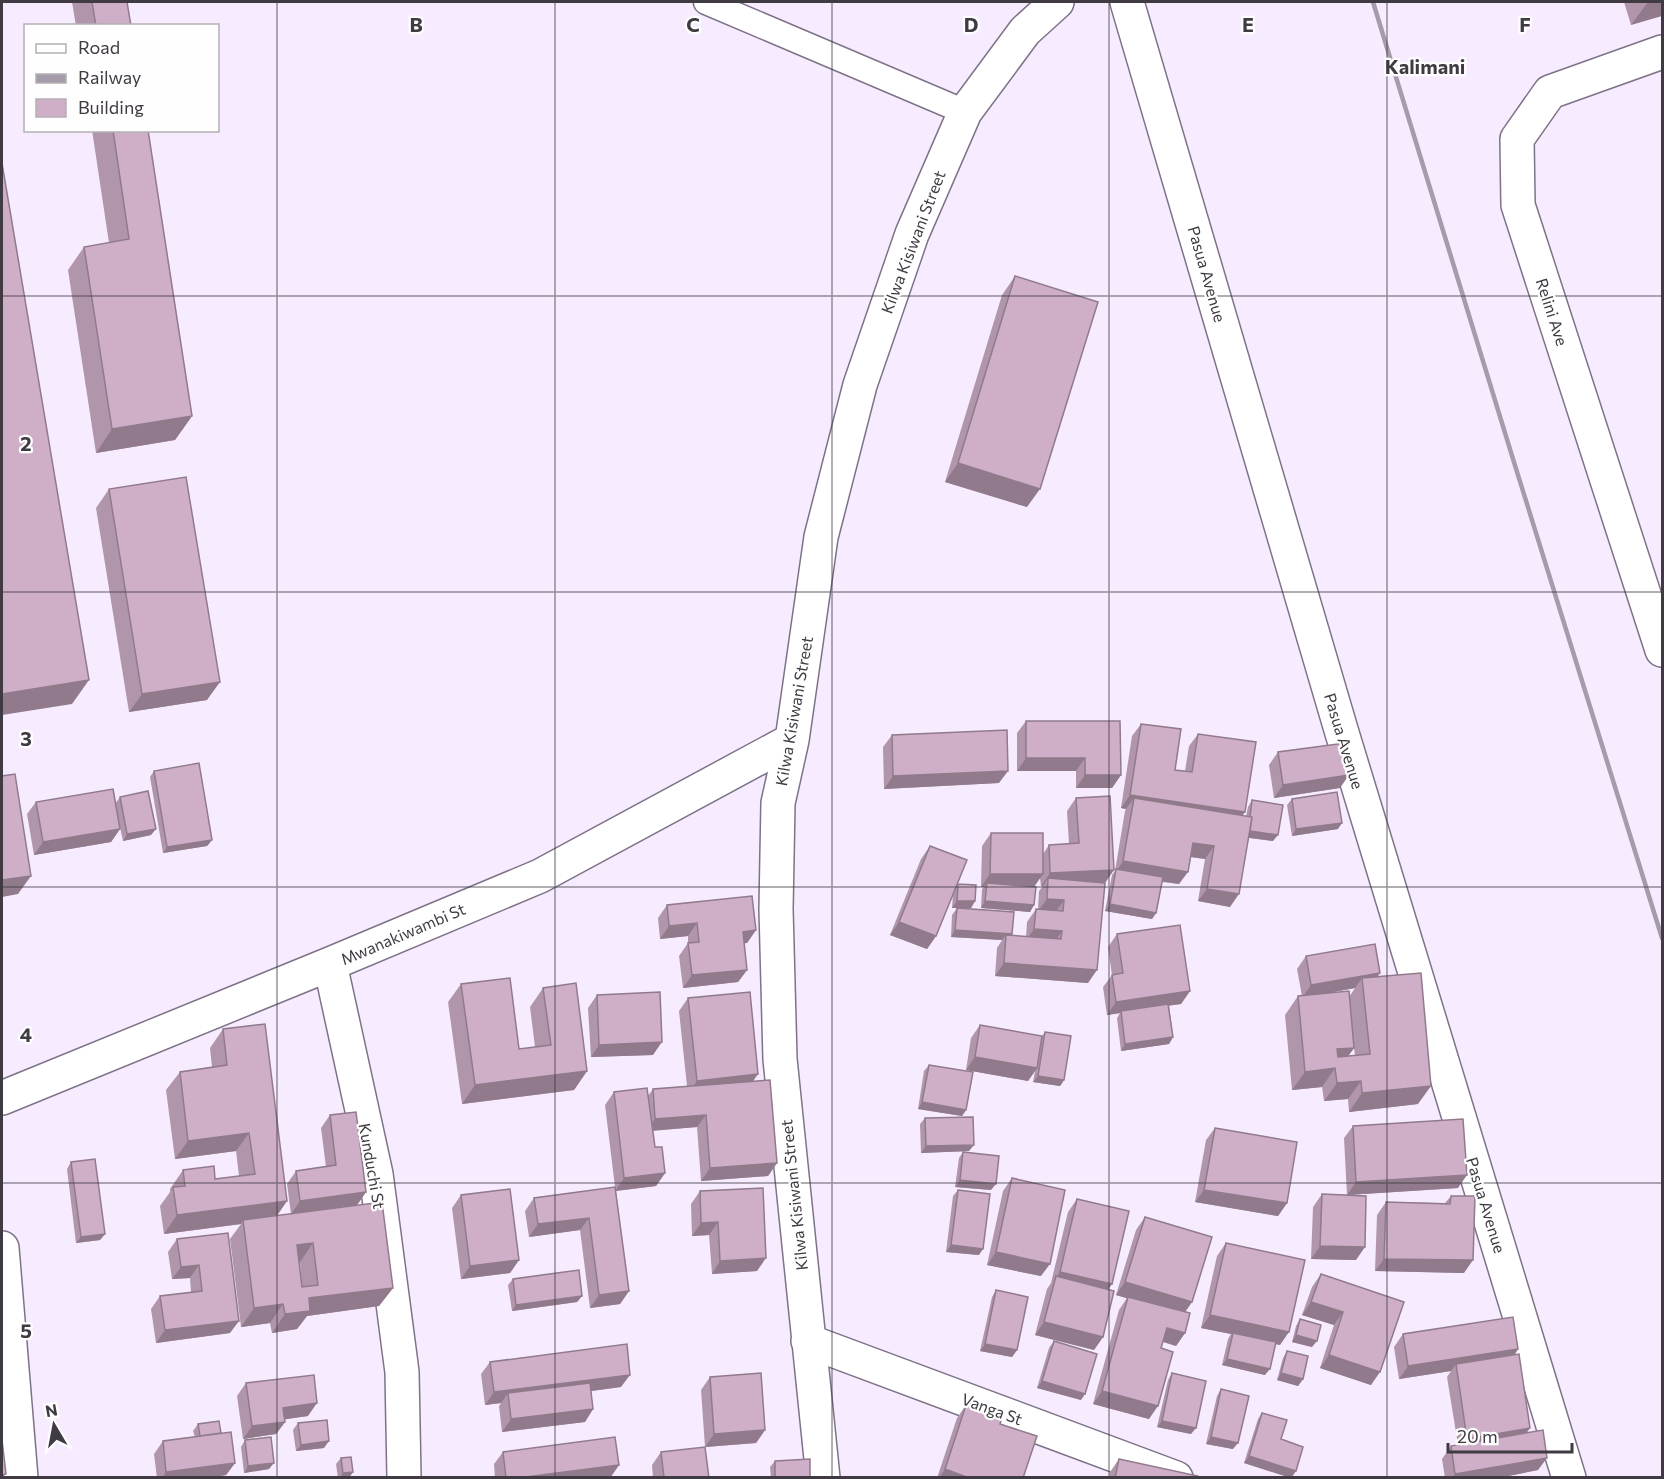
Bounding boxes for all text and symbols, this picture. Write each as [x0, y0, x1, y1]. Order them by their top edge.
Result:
text: B [409, 12, 423, 36]
text: C [686, 12, 700, 36]
text: D [964, 12, 978, 36]
text: E [1242, 12, 1254, 36]
text: F [1519, 12, 1531, 36]
legend [24, 24, 219, 132]
text: Road [78, 36, 120, 58]
district label: Kalimani [1385, 54, 1465, 78]
text: Railway [78, 66, 141, 88]
text: Building [78, 96, 144, 118]
street label: Kilwa Kisiwani Street [876, 167, 949, 316]
street label: Pasua Avenue [1185, 223, 1230, 324]
street label: Relini Ave [1533, 276, 1572, 348]
text: 2 [20, 431, 32, 455]
street label: Kilwa Kisiwani Street [771, 634, 816, 787]
street label: Pasua Avenue [1321, 691, 1368, 791]
text: 3 [20, 726, 32, 750]
street label: Mwanakiwambi St [338, 899, 468, 968]
text: 4 [20, 1022, 32, 1046]
street label: Kilwa Kisiwani Street [776, 1118, 811, 1272]
street label: Kunduchi St [356, 1121, 389, 1211]
street label: Pasua Avenue [1463, 1155, 1510, 1255]
text: 5 [20, 1318, 32, 1342]
street label: Vanga St [959, 1389, 1026, 1428]
north arrow [24, 1395, 84, 1455]
text: N [44, 1399, 59, 1420]
scale bar [1448, 1416, 1572, 1454]
text: 20 m [1457, 1425, 1498, 1447]

